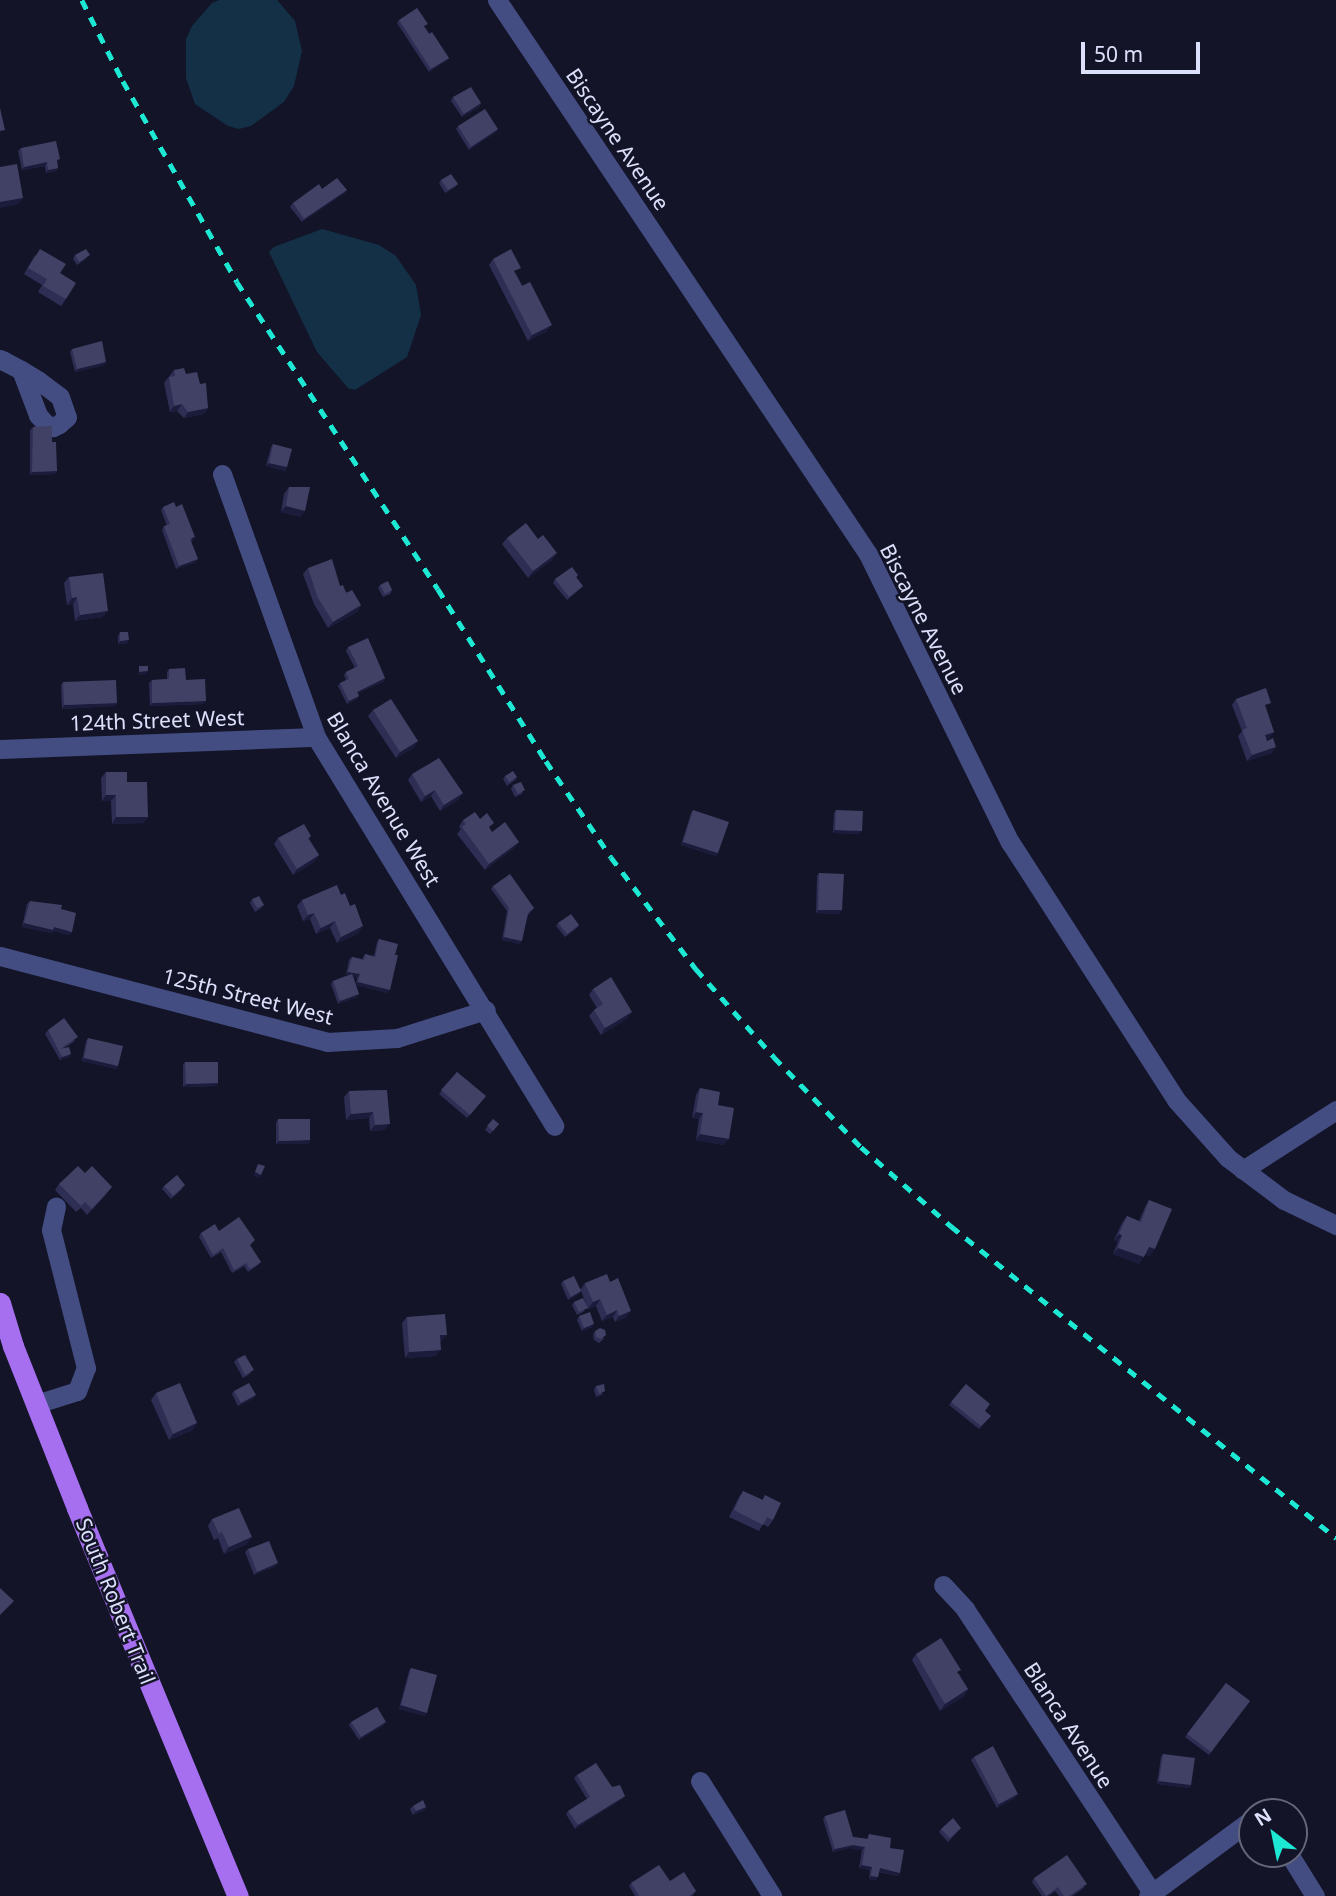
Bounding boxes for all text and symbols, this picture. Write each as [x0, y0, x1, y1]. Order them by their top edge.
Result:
scale bar [1084, 28, 1203, 72]
text: 50 m [1094, 40, 1143, 68]
street label: Biscayne Avenue [561, 63, 675, 215]
street label: Biscayne Avenue [875, 539, 973, 699]
street label: 124th Street West [69, 704, 245, 736]
street label: Blanca Avenue West [322, 707, 446, 891]
street label: 125th Street West [160, 963, 336, 1029]
street label: South Robert Trail [71, 1514, 161, 1688]
street label: Blanca Avenue [1019, 1657, 1119, 1793]
north arrow [1238, 1798, 1308, 1868]
text: N [1249, 1802, 1276, 1832]

